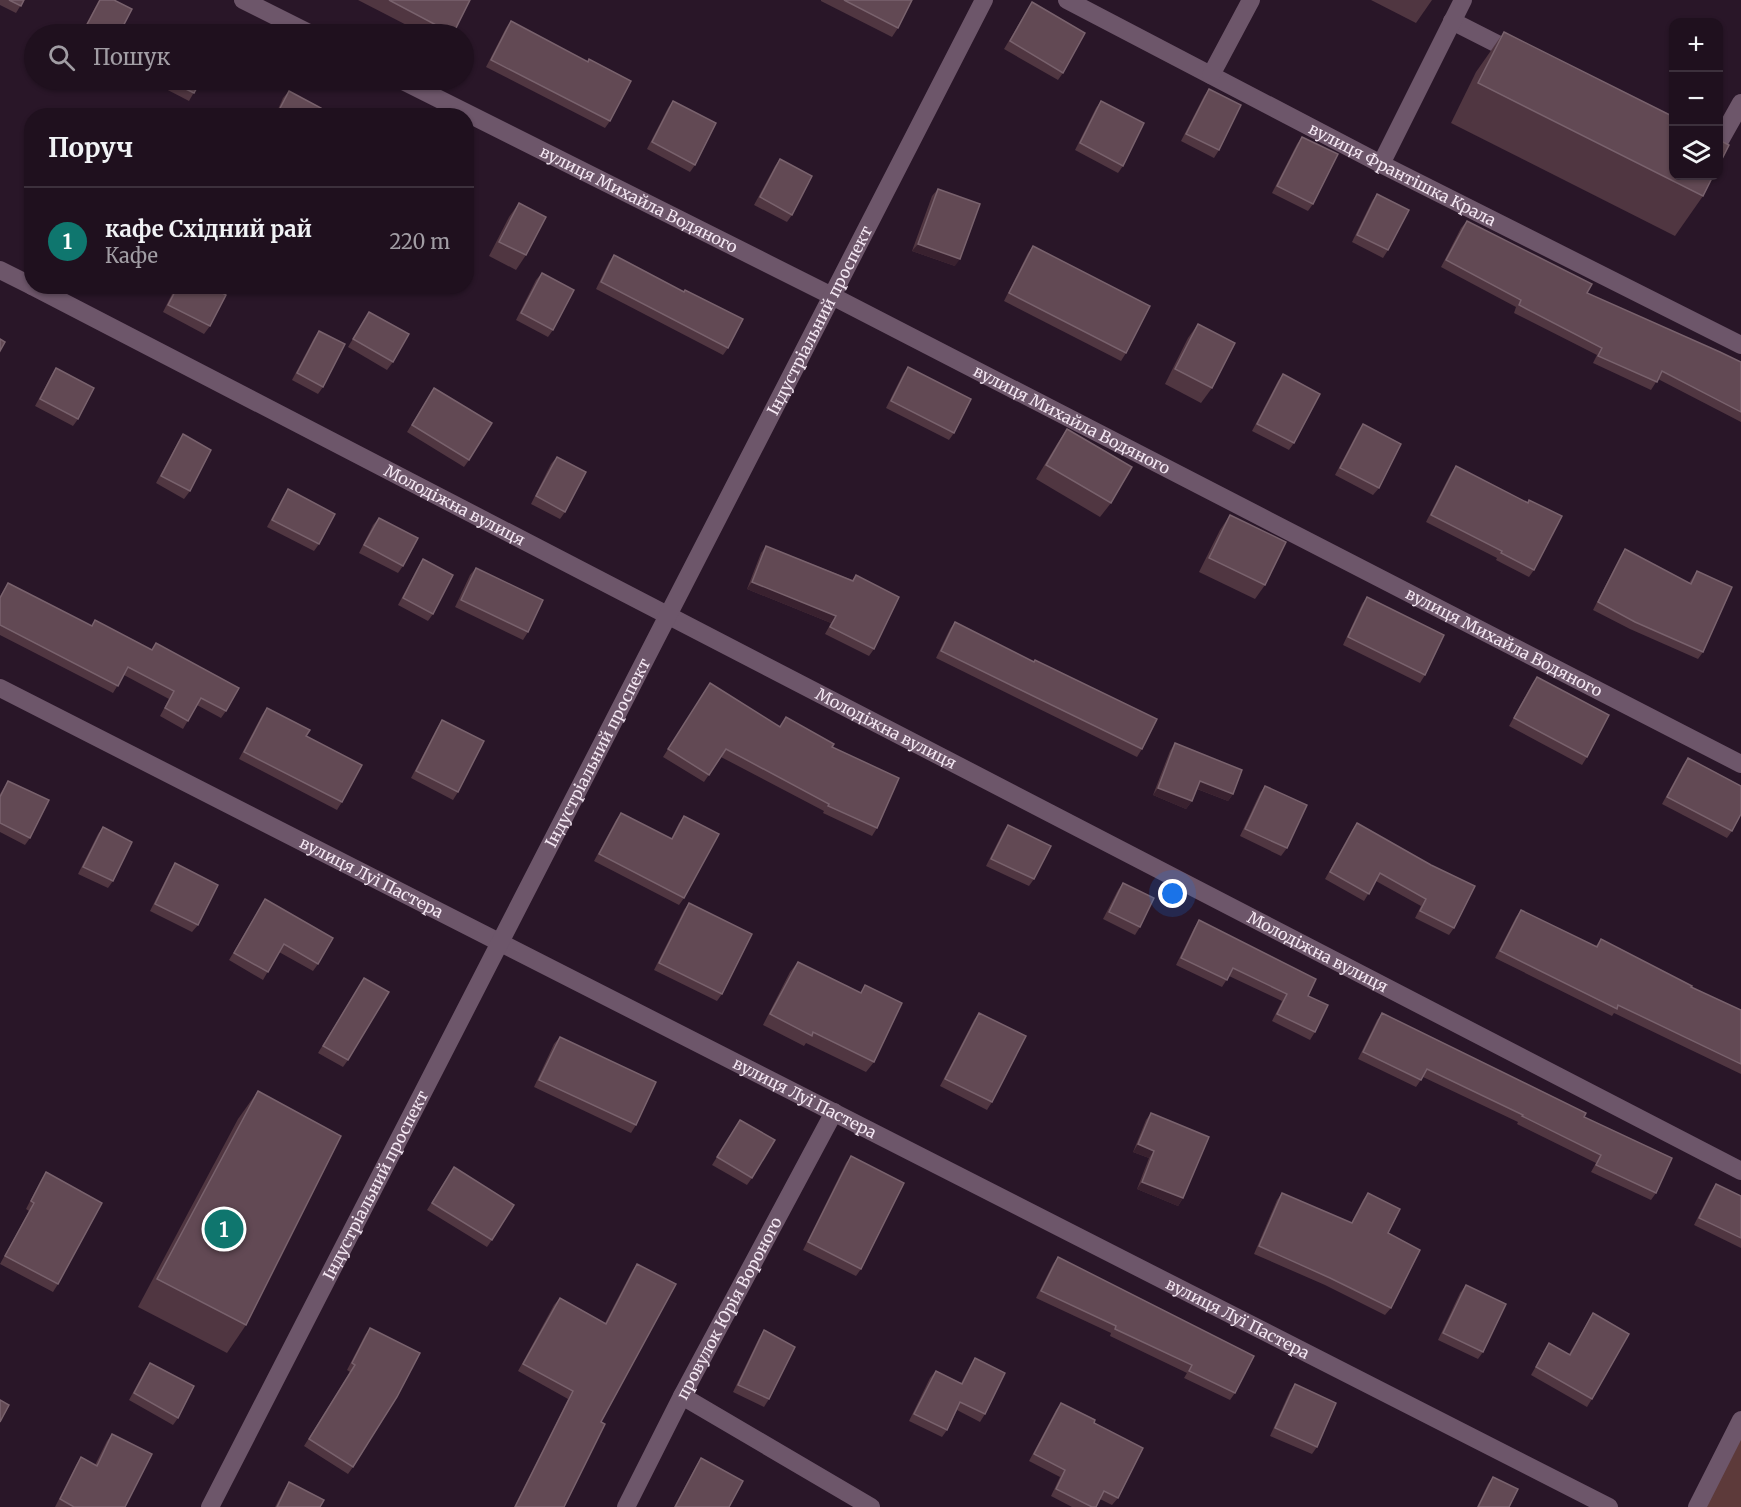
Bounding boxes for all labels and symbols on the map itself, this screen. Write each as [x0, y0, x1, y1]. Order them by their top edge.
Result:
street label: вулиця Франтішка Крала [1306, 118, 1500, 230]
street label: вулиця Михайла Водяного [537, 141, 741, 257]
street label: Індустріальний проспект [763, 222, 876, 418]
street label: вулиця Михайла Водяного [970, 361, 1174, 478]
street label: Молодіжна вулиця [381, 460, 528, 550]
street label: вулиця Михайла Водяного [1402, 583, 1606, 701]
street label: Індустріальний проспект [541, 654, 654, 851]
street label: Молодіжна вулиця [812, 684, 960, 773]
street label: вулиця Луї Пастера [297, 832, 447, 922]
your location [1158, 879, 1187, 908]
street label: Молодіжна вулиця [1244, 907, 1392, 997]
street label: вулиця Луї Пастера [730, 1053, 880, 1143]
street label: Індустріальний проспект [318, 1087, 432, 1283]
pin: 1 [204, 1206, 244, 1252]
street label: провулок Юрія Вороного [672, 1213, 786, 1403]
street label: вулиця Луї Пастера [1163, 1273, 1313, 1363]

